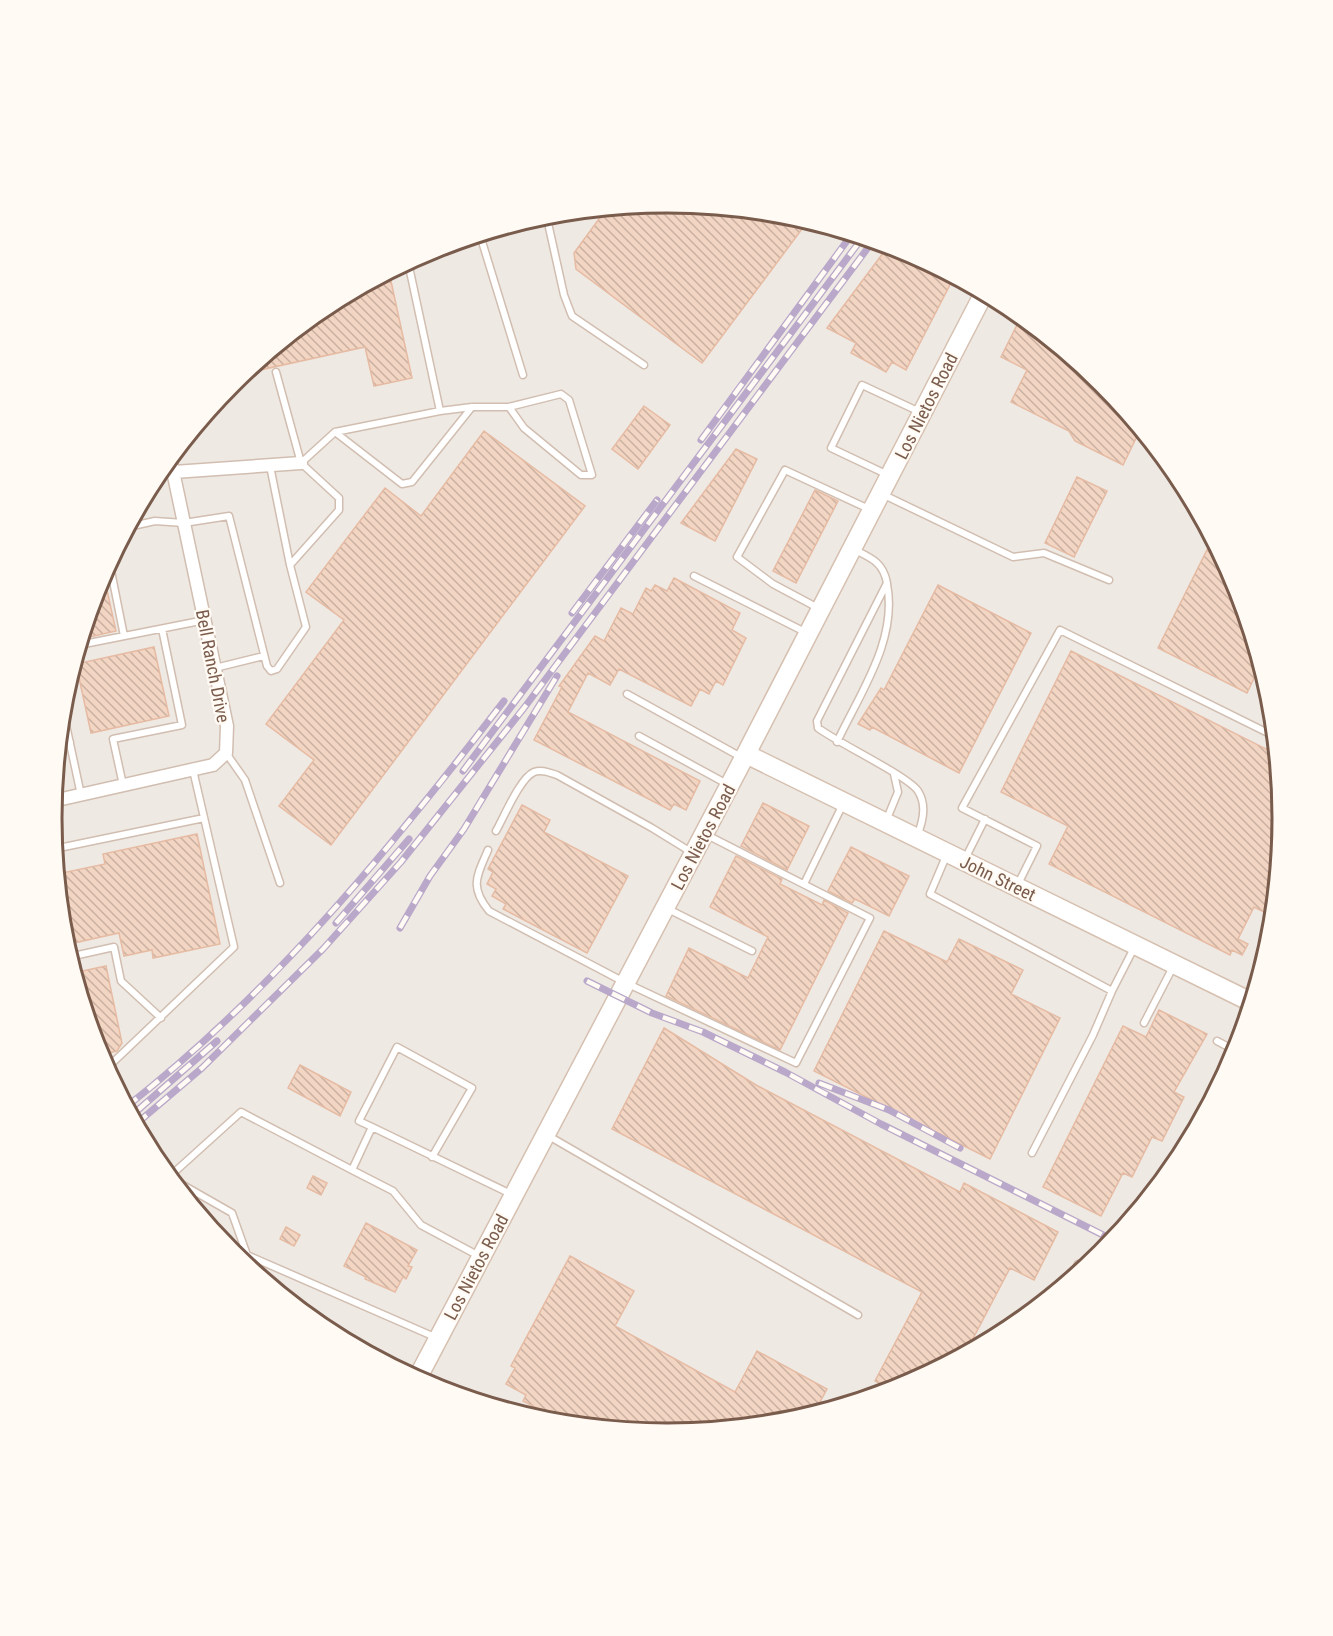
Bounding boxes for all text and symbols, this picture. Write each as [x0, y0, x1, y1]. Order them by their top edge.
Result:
street label: Los Nietos Road [890, 349, 962, 463]
street label: Bell Ranch Drive [192, 608, 234, 724]
street label: Los Nietos Road [666, 781, 740, 893]
street label: John Street [957, 851, 1039, 905]
street label: Los Nietos Road [439, 1211, 513, 1323]

